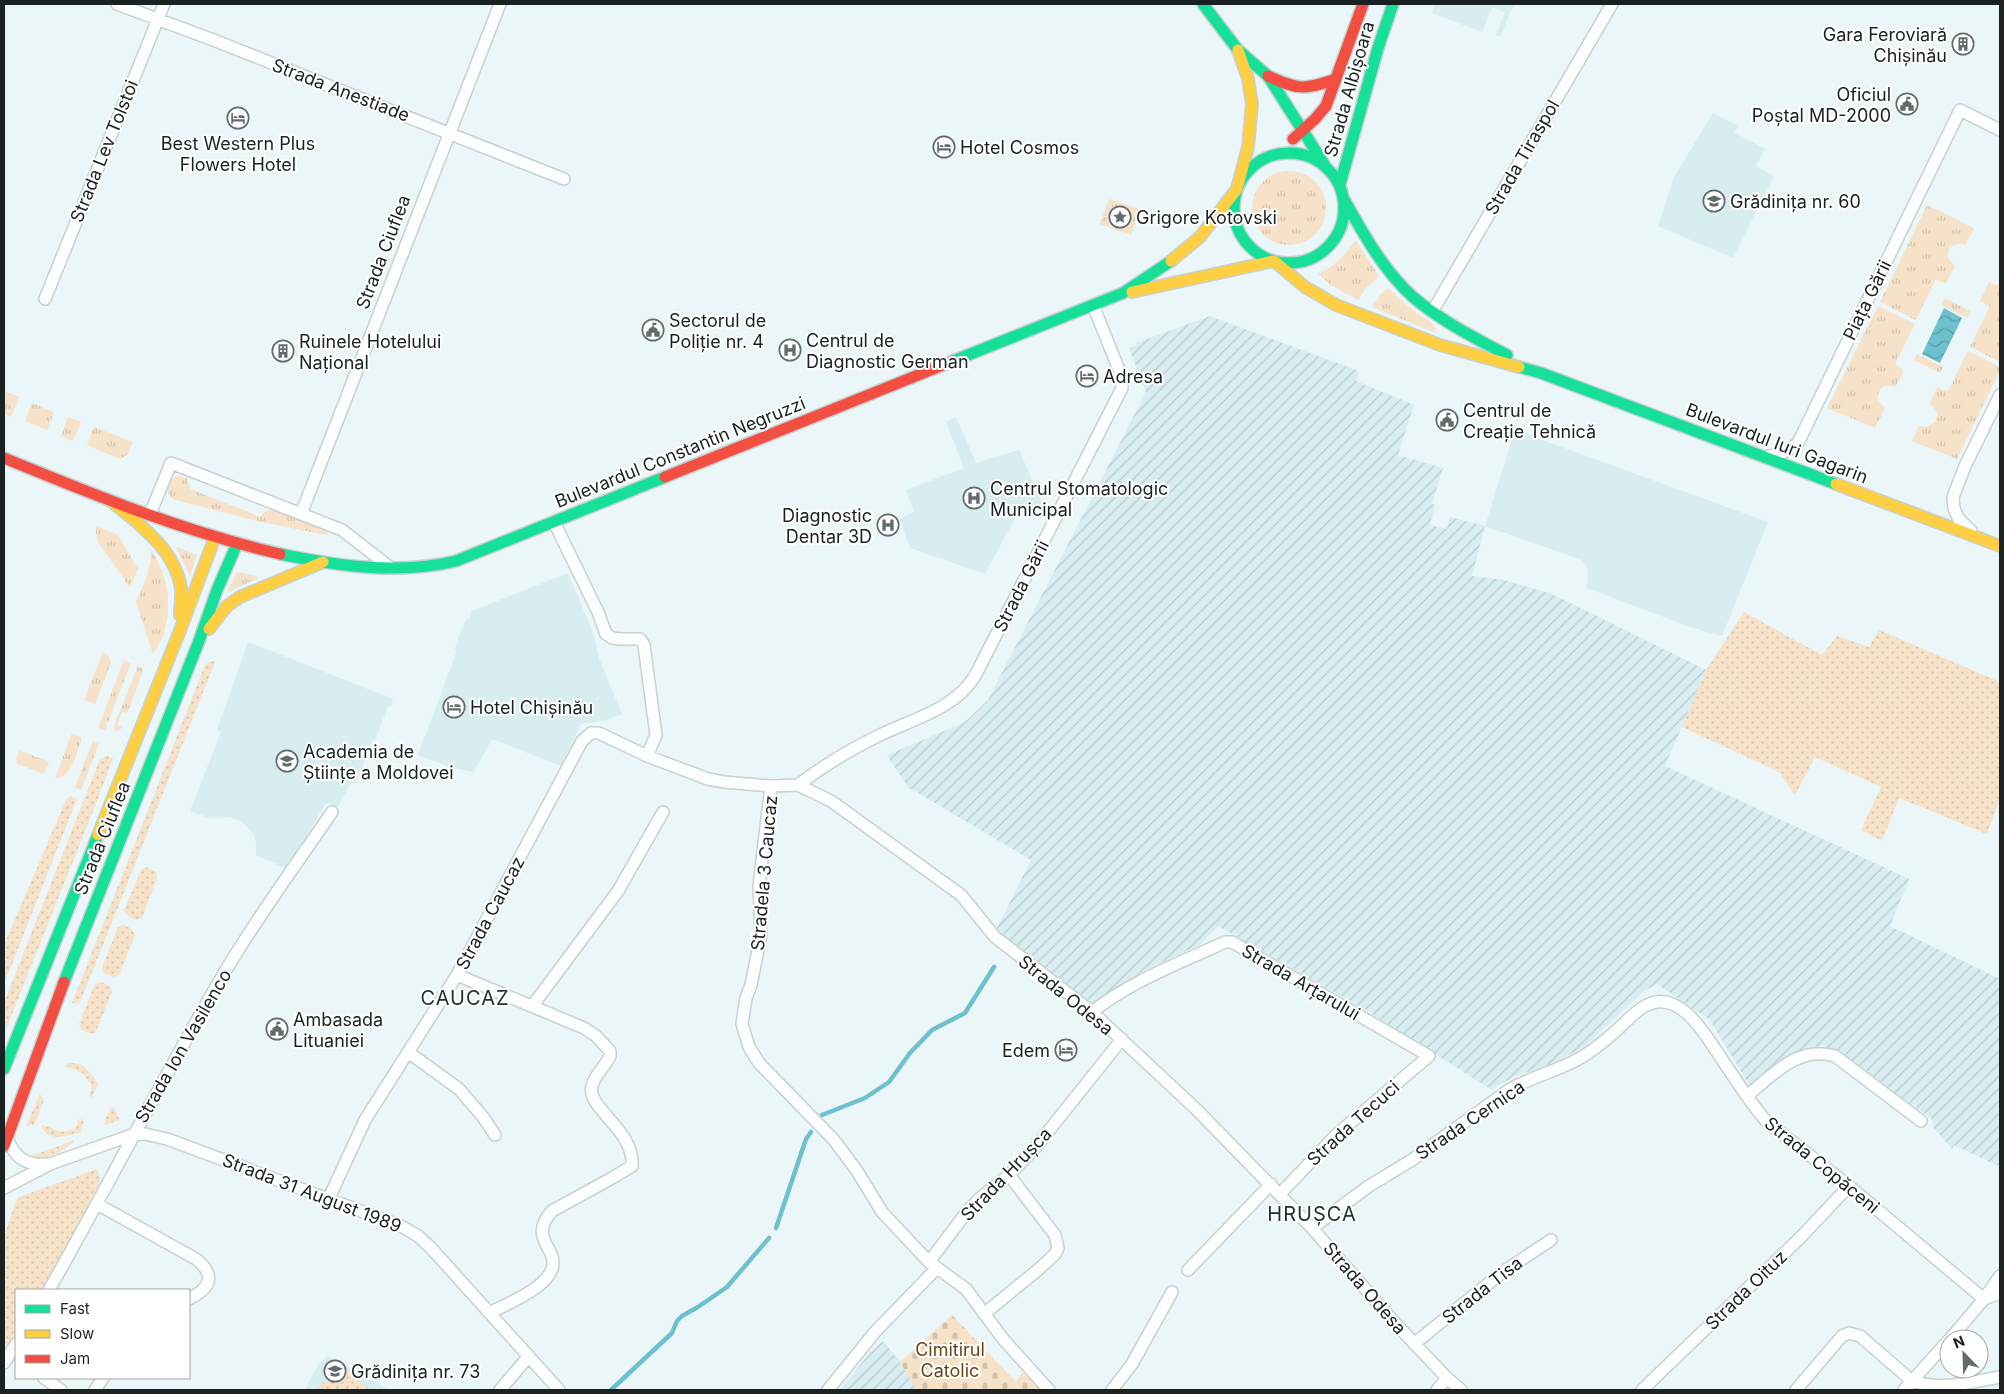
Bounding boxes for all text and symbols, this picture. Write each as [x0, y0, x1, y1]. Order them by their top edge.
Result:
street label: Strada Albișoara [1320, 19, 1379, 160]
place label: Gara Feroviară Chișinău [1823, 24, 1947, 67]
building icon: Gara Feroviară Chișinău [1951, 32, 1975, 56]
street label: Strada Anestiade [269, 54, 413, 126]
street label: Strada Lev Tolstoi [66, 77, 142, 225]
place label: Oficiul Poștal MD-2000 [1752, 84, 1891, 127]
public building icon: Oficiul Poștal MD-2000 [1895, 92, 1919, 116]
street label: Strada Tiraspol [1481, 96, 1563, 218]
hotel icon: Best Western Plus Flowers Hotel [226, 106, 250, 130]
place label: Best Western Plus Flowers Hotel [161, 133, 315, 175]
hotel icon: Hotel Cosmos [932, 135, 956, 159]
place label: Hotel Cosmos [960, 137, 1079, 158]
school or university icon: Grădinița nr. 60 [1702, 189, 1726, 213]
place label: Grădinița nr. 60 [1730, 191, 1861, 213]
street label: Strada Ciuflea [352, 192, 414, 312]
place icon: Grigore Kotovski [1108, 205, 1132, 229]
place label: Grigore Kotovski [1136, 207, 1277, 228]
street label: Piața Gării [1839, 257, 1896, 344]
place label: Sectorul de Poliție nr. 4 [669, 310, 766, 353]
public building icon: Sectorul de Poliție nr. 4 [641, 318, 665, 342]
place label: Centrul de Diagnostic German [806, 330, 969, 372]
place label: Ruinele Hotelului Național [299, 331, 441, 374]
hospital icon: Centrul de Diagnostic German [778, 338, 802, 362]
building icon: Ruinele Hotelului Național [271, 339, 295, 363]
hotel icon: Adresa [1075, 364, 1099, 388]
place label: Adresa [1103, 366, 1163, 387]
street label: Bulevardul Constantin Negruzzi [552, 392, 808, 512]
street label: Bulevardul Iuri Gagarin [1683, 399, 1871, 487]
place label: Centrul de Creație Tehnică [1463, 400, 1596, 443]
public building icon: Centrul de Creație Tehnică [1435, 408, 1459, 432]
place label: Centrul Stomatologic Municipal [990, 478, 1168, 520]
hospital icon: Centrul Stomatologic Municipal [962, 486, 986, 510]
place label: Diagnostic Dentar 3D [782, 505, 872, 547]
hospital icon: Diagnostic Dentar 3D [876, 513, 900, 537]
street label: Strada Gării [989, 537, 1053, 635]
hotel icon: Hotel Chișinău [442, 695, 466, 719]
place label: Hotel Chișinău [470, 697, 593, 719]
place label: Academia de Științe a Moldovei [303, 741, 454, 784]
school or university icon: Academia de Științe a Moldovei [275, 749, 299, 773]
street label: Strada Ciuflea [70, 778, 134, 898]
street label: Stradela 3 Caucaz [747, 794, 781, 952]
street label: Strada Caucaz [451, 853, 529, 973]
street label: Strada Arțarului [1238, 940, 1364, 1025]
street label: Strada Odesa [1015, 951, 1117, 1039]
street label: Strada Ion Vasilenco [130, 965, 236, 1127]
district label: CAUCAZ [420, 986, 510, 1010]
place label: Ambasada Lituaniei [293, 1009, 383, 1051]
public building icon: Ambasada Lituaniei [265, 1017, 289, 1041]
hotel icon: Edem [1054, 1038, 1078, 1062]
place label: Edem [1002, 1040, 1050, 1061]
street label: Strada Tecuci [1303, 1076, 1403, 1170]
street label: Strada Cernica [1412, 1076, 1528, 1164]
street label: Strada Copăceni [1760, 1112, 1884, 1218]
street label: Strada Hrușca [956, 1123, 1056, 1226]
street label: Strada 31 August 1989 [220, 1149, 404, 1237]
district label: HRUȘCA [1267, 1202, 1357, 1226]
street label: Strada Odesa [1319, 1238, 1411, 1338]
street label: Strada Oituz [1701, 1246, 1791, 1334]
street label: Strada Tisa [1438, 1252, 1526, 1328]
legend [15, 1289, 190, 1379]
text: Fast [60, 1299, 90, 1318]
text: Slow [60, 1324, 94, 1343]
north arrow [1939, 1329, 1989, 1379]
text: N [1950, 1332, 1967, 1351]
park label: Cimitirul Catolic [915, 1339, 985, 1381]
text: Jam [60, 1349, 90, 1368]
school or university icon: Grădinița nr. 73 [323, 1359, 347, 1383]
place label: Grădinița nr. 73 [351, 1361, 480, 1383]

